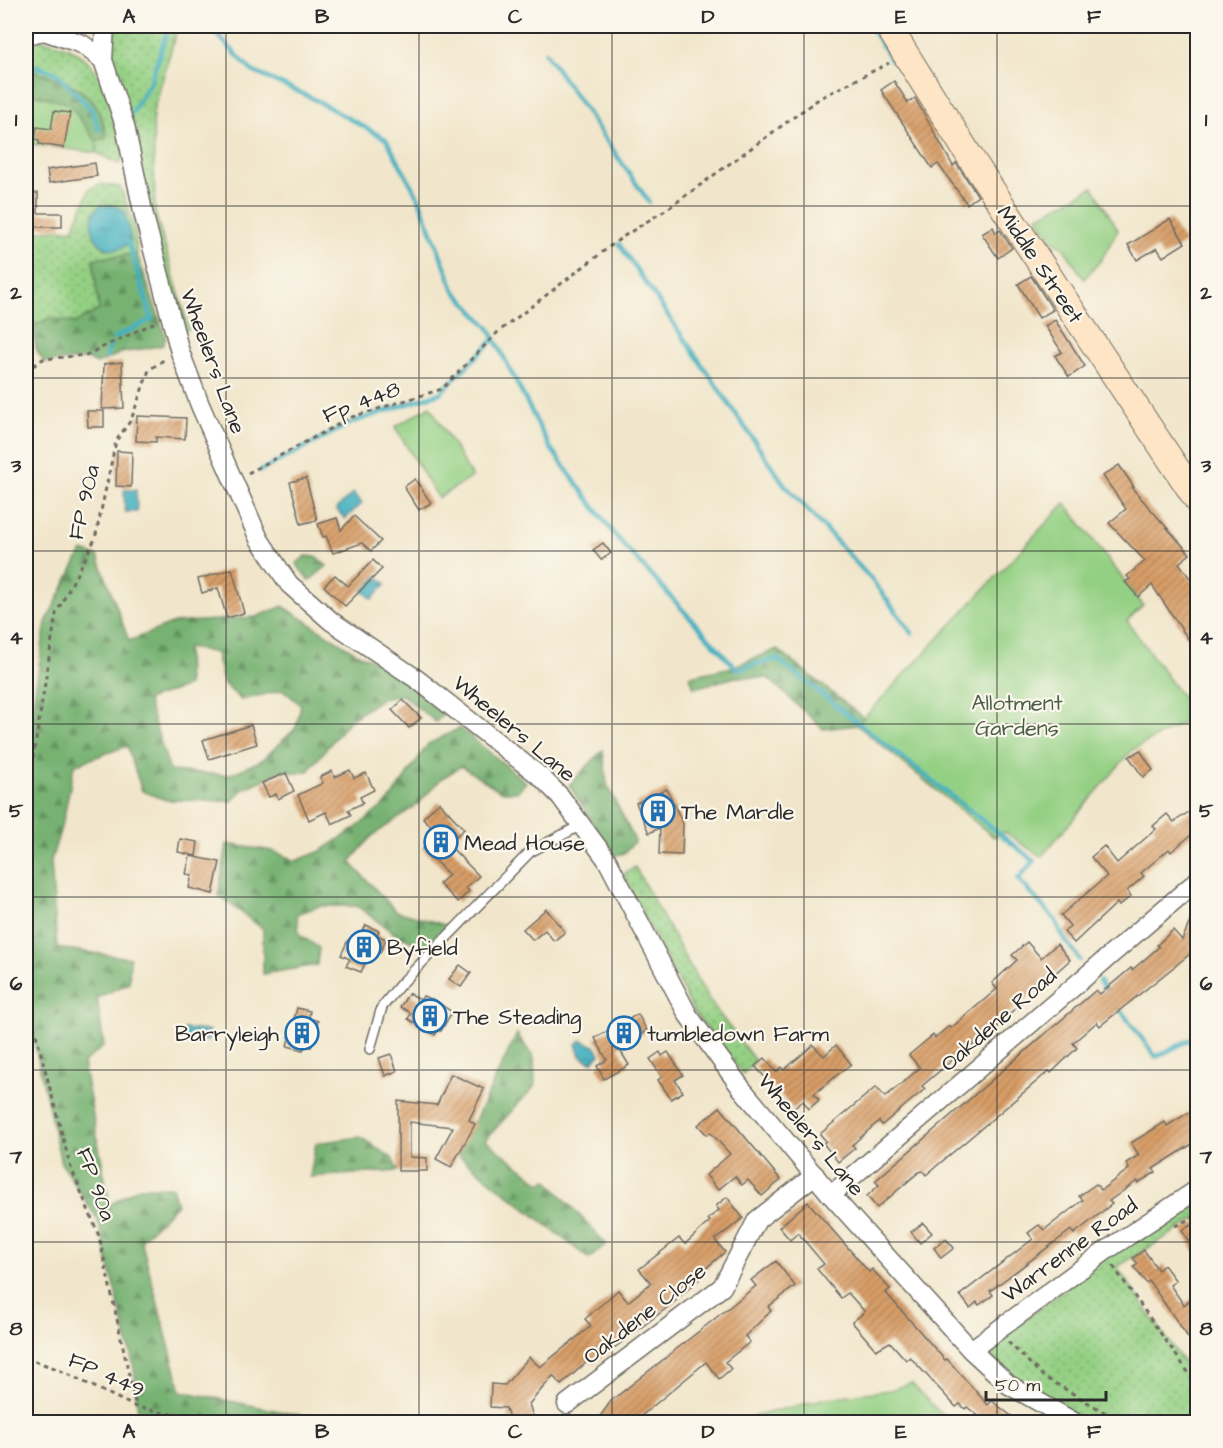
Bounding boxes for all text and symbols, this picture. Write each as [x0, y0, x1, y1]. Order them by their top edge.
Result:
text: A [123, 3, 136, 31]
text: B [315, 3, 330, 31]
text: C [508, 3, 523, 31]
text: D [702, 3, 715, 31]
text: E [895, 3, 907, 31]
text: F [1087, 3, 1102, 31]
text: 1 [15, 106, 18, 134]
text: 1 [1205, 106, 1208, 134]
street label: Middle Street [989, 200, 1091, 330]
text: 2 [9, 279, 22, 307]
text: 2 [1199, 279, 1212, 307]
street label: Wheelers Lane [172, 285, 253, 438]
street label: Fp 448 [318, 374, 405, 431]
text: 3 [10, 452, 22, 480]
text: 3 [1200, 452, 1212, 480]
street label: FP 90a [61, 462, 108, 543]
text: 4 [9, 624, 23, 652]
text: 4 [1199, 624, 1213, 652]
street label: Wheelers Lane [446, 668, 582, 790]
park label: Allotment Gardens [971, 688, 1063, 744]
building icon: The Mardle [640, 793, 676, 829]
text: 5 [9, 797, 24, 825]
place label: The Mardle [681, 797, 795, 828]
text: 5 [1199, 797, 1214, 825]
building icon: Mead House [423, 824, 459, 860]
place label: Mead House [464, 828, 585, 859]
building icon: Byfield [346, 929, 382, 965]
place label: Byfield [387, 933, 458, 965]
street label: Oakdene Road [934, 961, 1064, 1079]
text: 6 [10, 970, 23, 998]
text: 6 [1200, 970, 1213, 998]
building icon: The Steading [412, 998, 448, 1034]
place label: The Steading [453, 1002, 581, 1034]
building icon: Barryleigh [284, 1015, 320, 1051]
building icon: tumbledown Farm [606, 1015, 642, 1051]
place label: Barryleigh [175, 1019, 279, 1051]
place label: tumbledown Farm [647, 1019, 829, 1050]
street label: Wheelers Lane [750, 1067, 872, 1203]
text: 7 [9, 1143, 23, 1171]
text: 7 [1199, 1143, 1213, 1171]
street label: FP 90a [68, 1144, 123, 1225]
street label: Warrenne Road [996, 1190, 1144, 1310]
street label: Oakdene Close [577, 1256, 713, 1372]
text: 8 [10, 1315, 23, 1343]
text: 8 [1200, 1315, 1213, 1343]
street label: FP 449 [63, 1345, 149, 1406]
scale bar [986, 1364, 1106, 1402]
text: 50 m [995, 1373, 1040, 1398]
text: A [123, 1418, 136, 1446]
text: B [315, 1418, 330, 1446]
text: C [508, 1418, 523, 1446]
text: D [702, 1418, 715, 1446]
text: E [895, 1418, 907, 1446]
text: F [1087, 1418, 1102, 1446]

